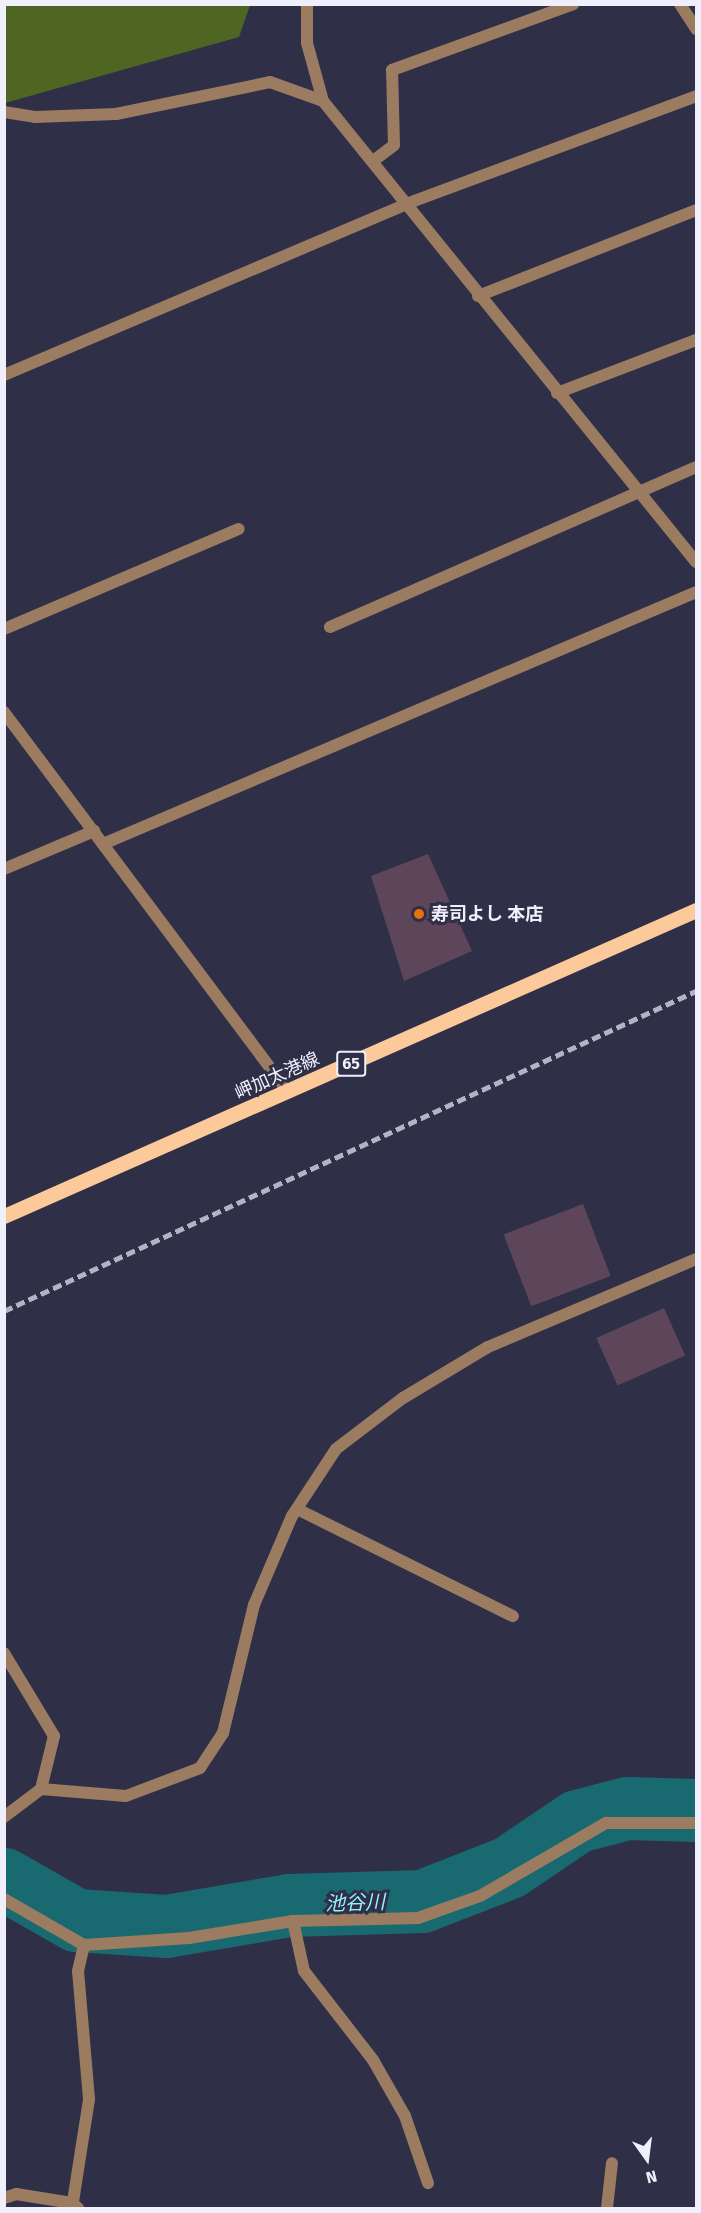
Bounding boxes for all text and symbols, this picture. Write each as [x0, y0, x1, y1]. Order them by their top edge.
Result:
place label: 寿司よし 本店 [431, 903, 543, 925]
marker: 寿司よし 本店 [412, 907, 426, 921]
street label: 岬加太港線 [231, 1048, 323, 1104]
road number: 65 [336, 1051, 366, 1077]
water label: 池谷川 [325, 1890, 385, 1916]
north arrow [617, 2129, 677, 2189]
text: N [644, 2166, 659, 2187]

